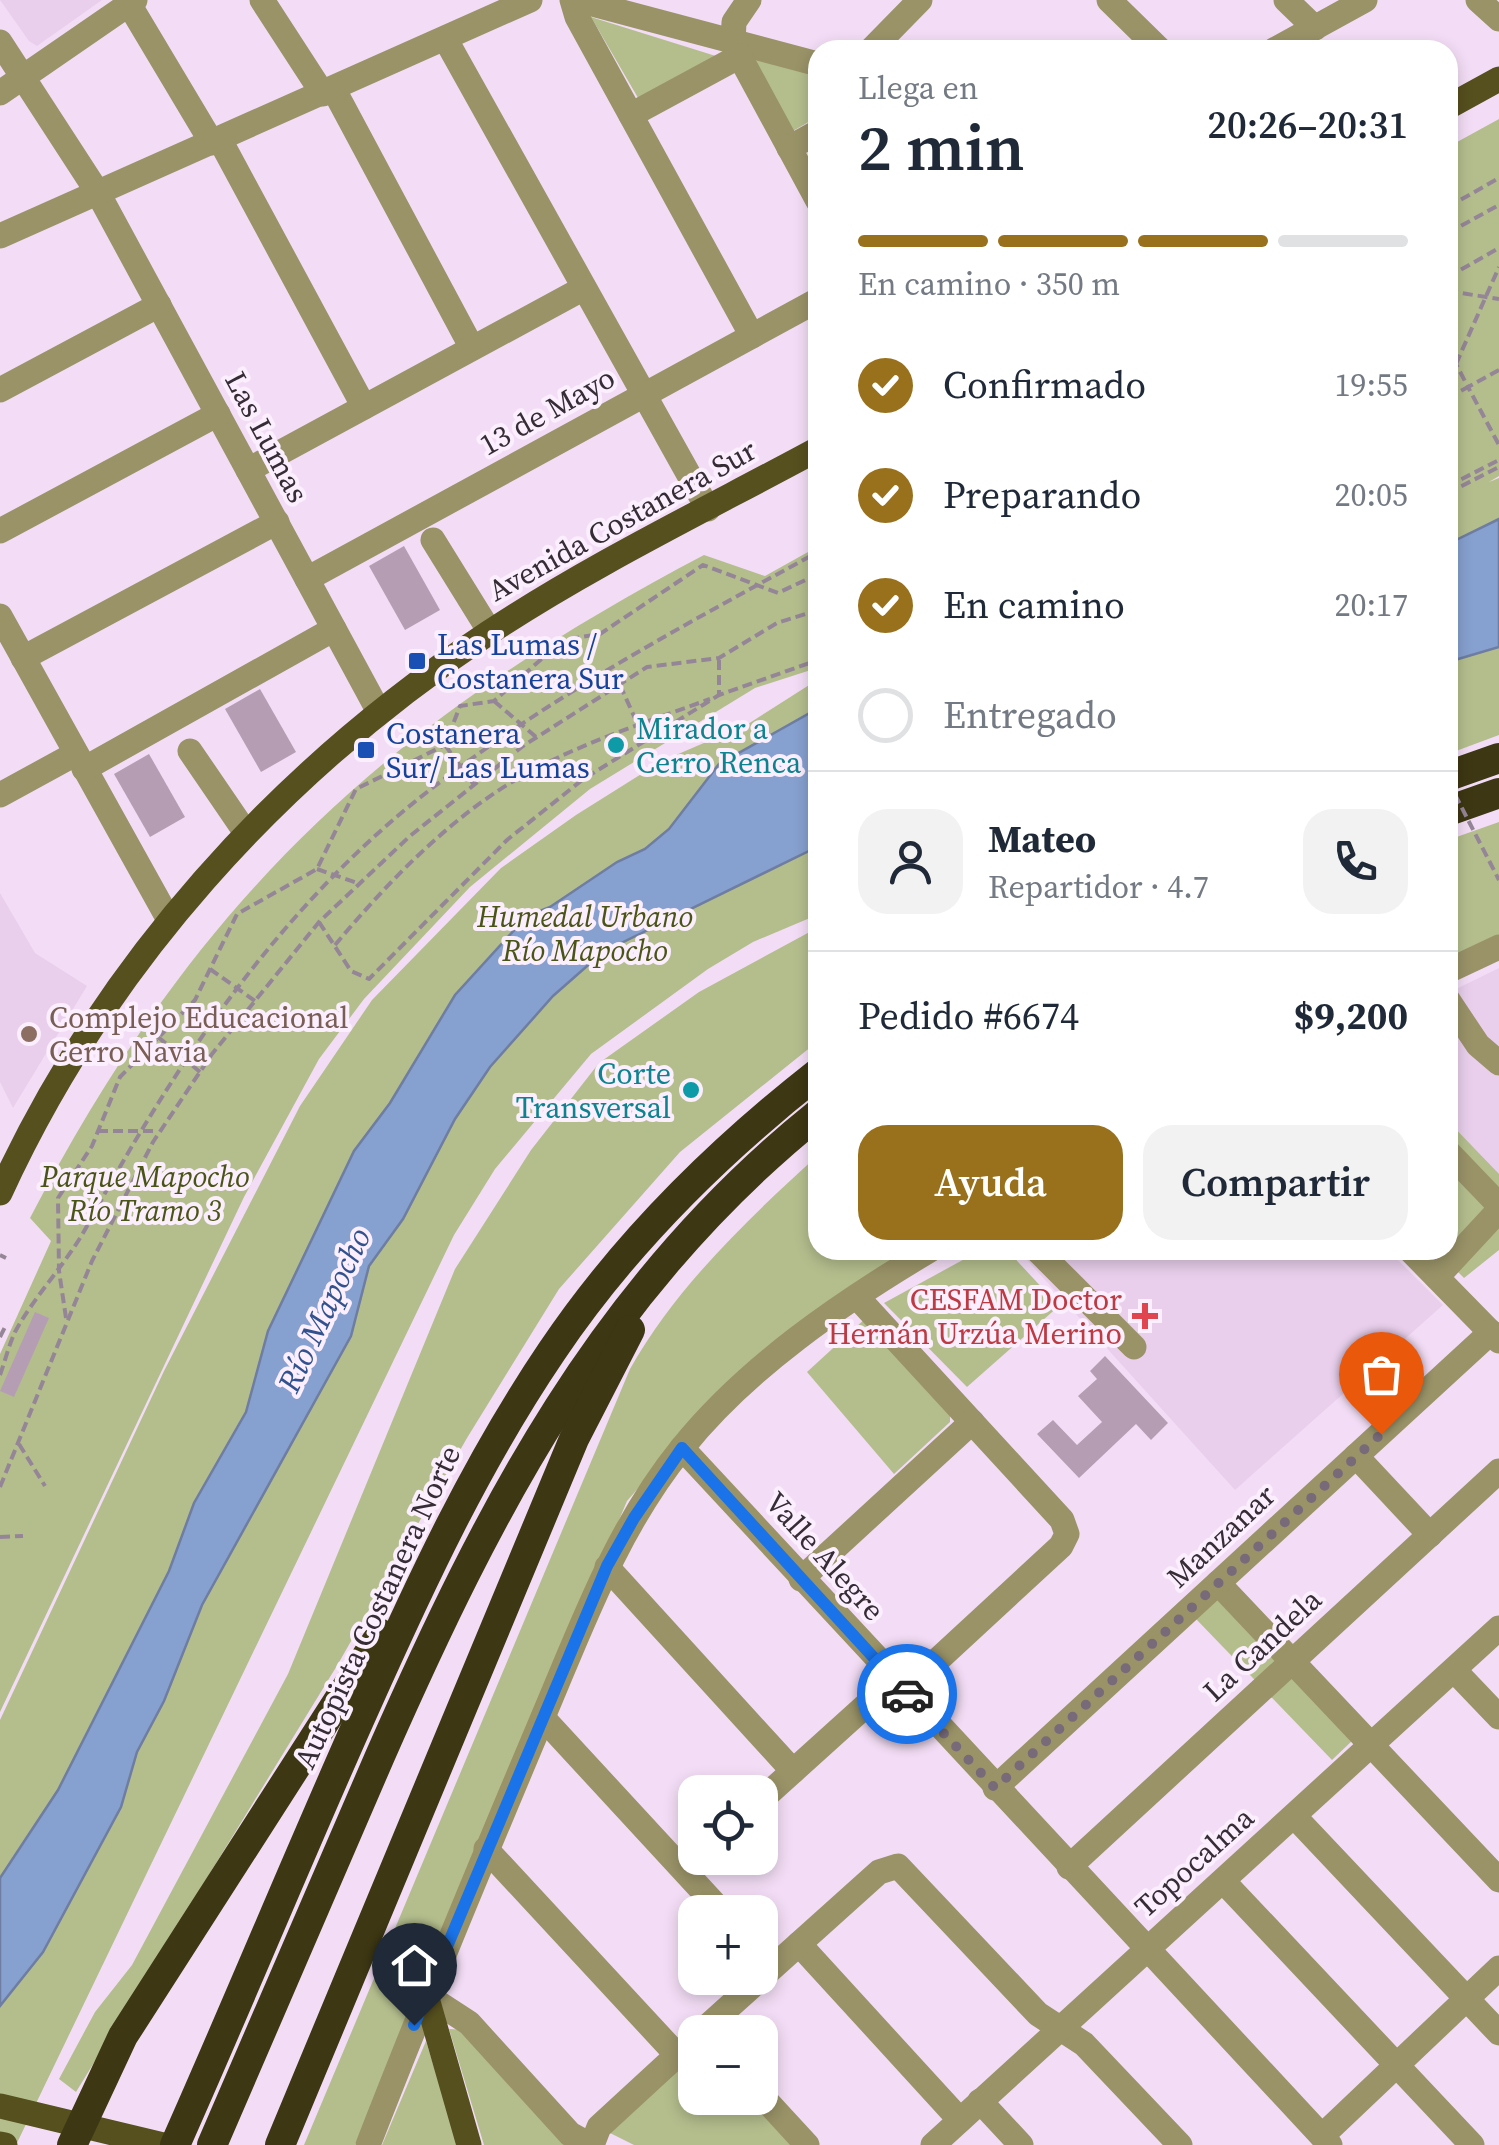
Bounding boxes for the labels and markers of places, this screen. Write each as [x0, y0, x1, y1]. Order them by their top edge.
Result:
place label: Las Lumas / Costanera Sur [437, 624, 624, 699]
marker: Las Lumas / Costanera Sur [406, 650, 428, 672]
place label: Mirador a Cerro Renca [636, 708, 802, 783]
place label: Costanera Sur/ Las Lumas [386, 713, 590, 788]
marker: Mirador a Cerro Renca [605, 734, 627, 756]
marker: Costanera Sur/ Las Lumas [355, 739, 377, 761]
place label: Complejo Educacional Cerro Navia [49, 997, 349, 1072]
marker: Complejo Educacional Cerro Navia [18, 1023, 40, 1045]
place label: Corte Transversal [516, 1053, 671, 1128]
marker: Corte Transversal [680, 1079, 702, 1101]
place label: CESFAM Doctor Hernán Urzúa Merino [827, 1279, 1122, 1354]
marker: CESFAM Doctor Hernán Urzúa Merino [1132, 1303, 1158, 1329]
pin [1339, 1332, 1424, 1435]
pin [372, 1923, 457, 2026]

